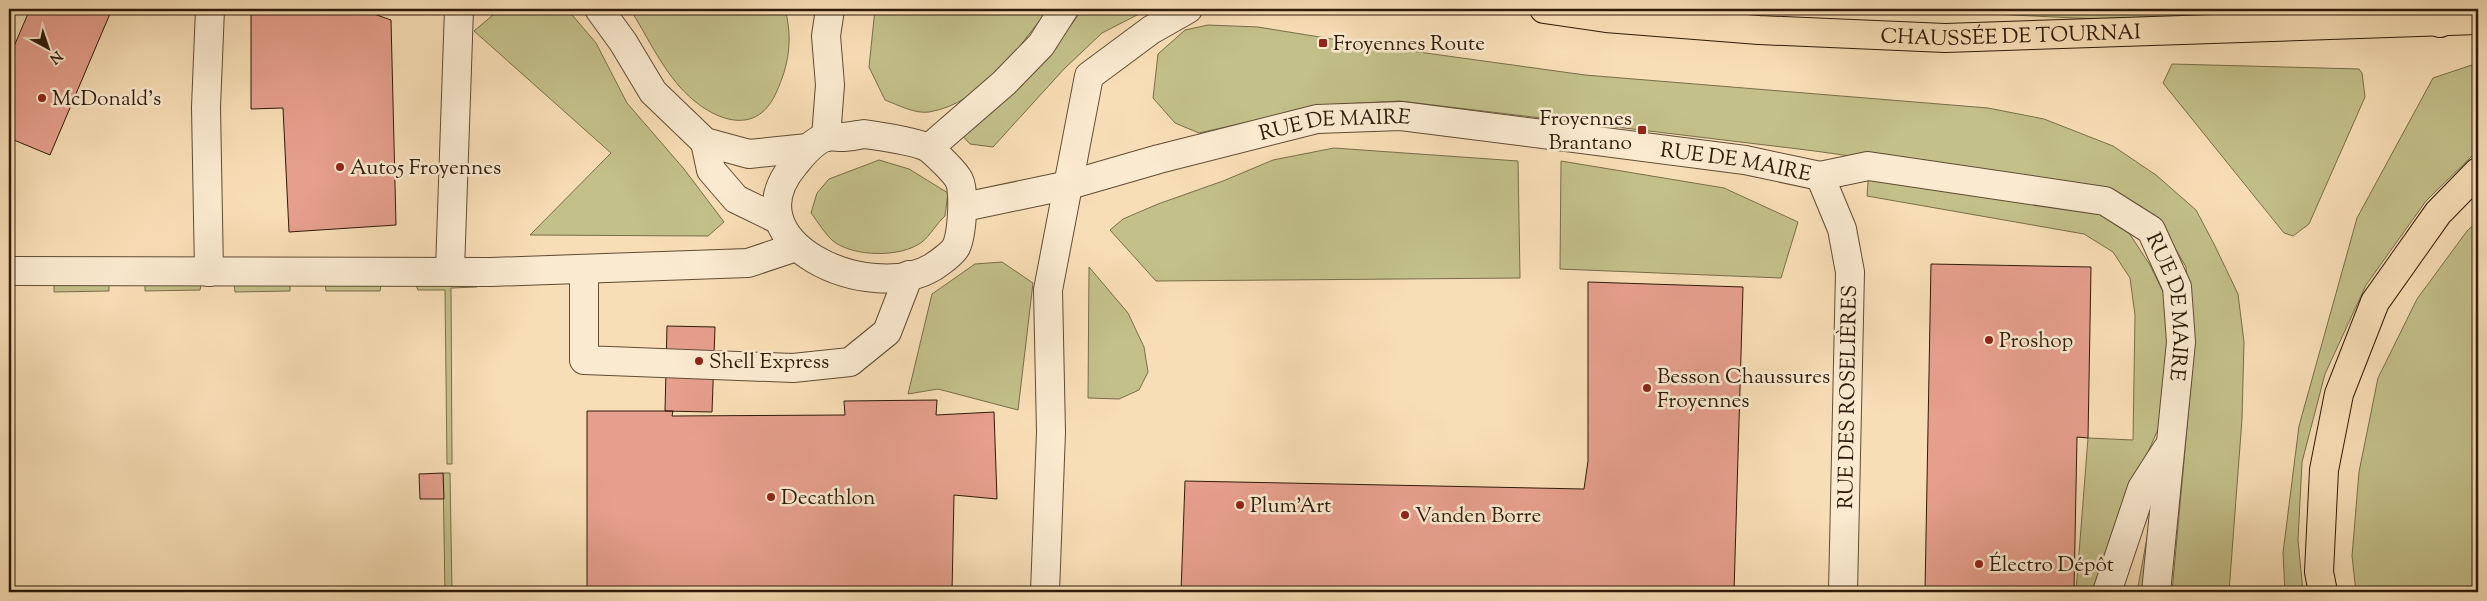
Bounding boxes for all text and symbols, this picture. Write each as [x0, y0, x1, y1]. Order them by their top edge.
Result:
street label: CHAUSSÉE DE TOURNAI [1880, 18, 2142, 55]
north arrow [22, 22, 72, 72]
place label: Froyennes Route [1333, 30, 1485, 60]
marker: Froyennes Route [1317, 37, 1329, 49]
text: N [44, 45, 66, 68]
place label: McDonald's [52, 85, 161, 115]
marker: McDonald's [36, 92, 48, 104]
street label: RUE DE MAIRE [1256, 103, 1412, 150]
place label: Froyennes Brantano [1539, 105, 1632, 159]
marker: Froyennes Brantano [1636, 124, 1648, 136]
street label: RUE DE MAIRE [1658, 136, 1814, 191]
place label: Auto5 Froyennes [350, 154, 501, 184]
marker: Auto5 Froyennes [334, 161, 346, 173]
street label: RUE DE MAIRE [2137, 228, 2194, 383]
street label: RUE DES ROSELIÈRES [1832, 285, 1866, 510]
place label: Proshop [1999, 327, 2073, 357]
marker: Proshop [1983, 334, 1995, 346]
place label: Shell Express [709, 348, 829, 378]
marker: Shell Express [693, 355, 705, 367]
place label: Besson Chaussures Froyennes [1657, 363, 1830, 417]
marker: Besson Chaussures Froyennes [1641, 382, 1653, 394]
place label: Decathlon [781, 484, 875, 514]
marker: Decathlon [765, 491, 777, 503]
place label: Plum'Art [1250, 492, 1331, 522]
marker: Plum'Art [1234, 499, 1246, 511]
place label: Vanden Borre [1415, 502, 1541, 532]
marker: Vanden Borre [1399, 509, 1411, 521]
place label: Électro Dépôt [1989, 551, 2114, 581]
marker: Électro Dépôt [1973, 558, 1985, 570]

